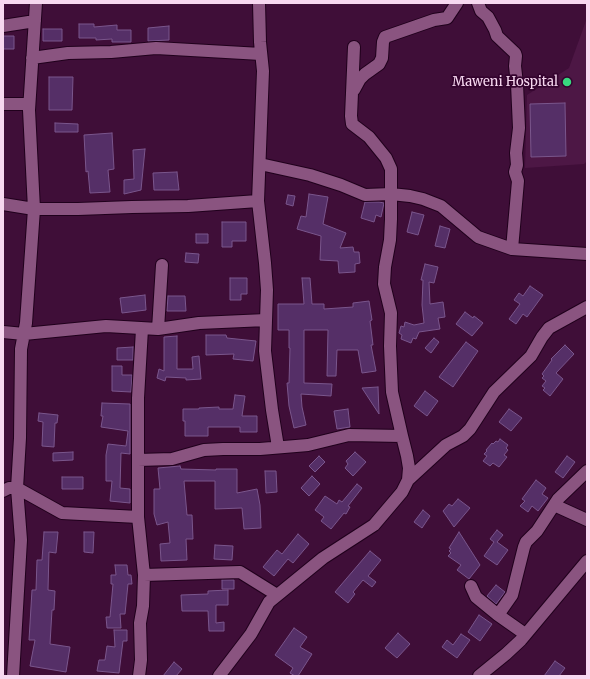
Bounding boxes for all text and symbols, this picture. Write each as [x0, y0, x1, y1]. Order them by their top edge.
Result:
place label: Maweni Hospital [452, 74, 558, 90]
marker: Maweni Hospital [561, 76, 573, 88]

